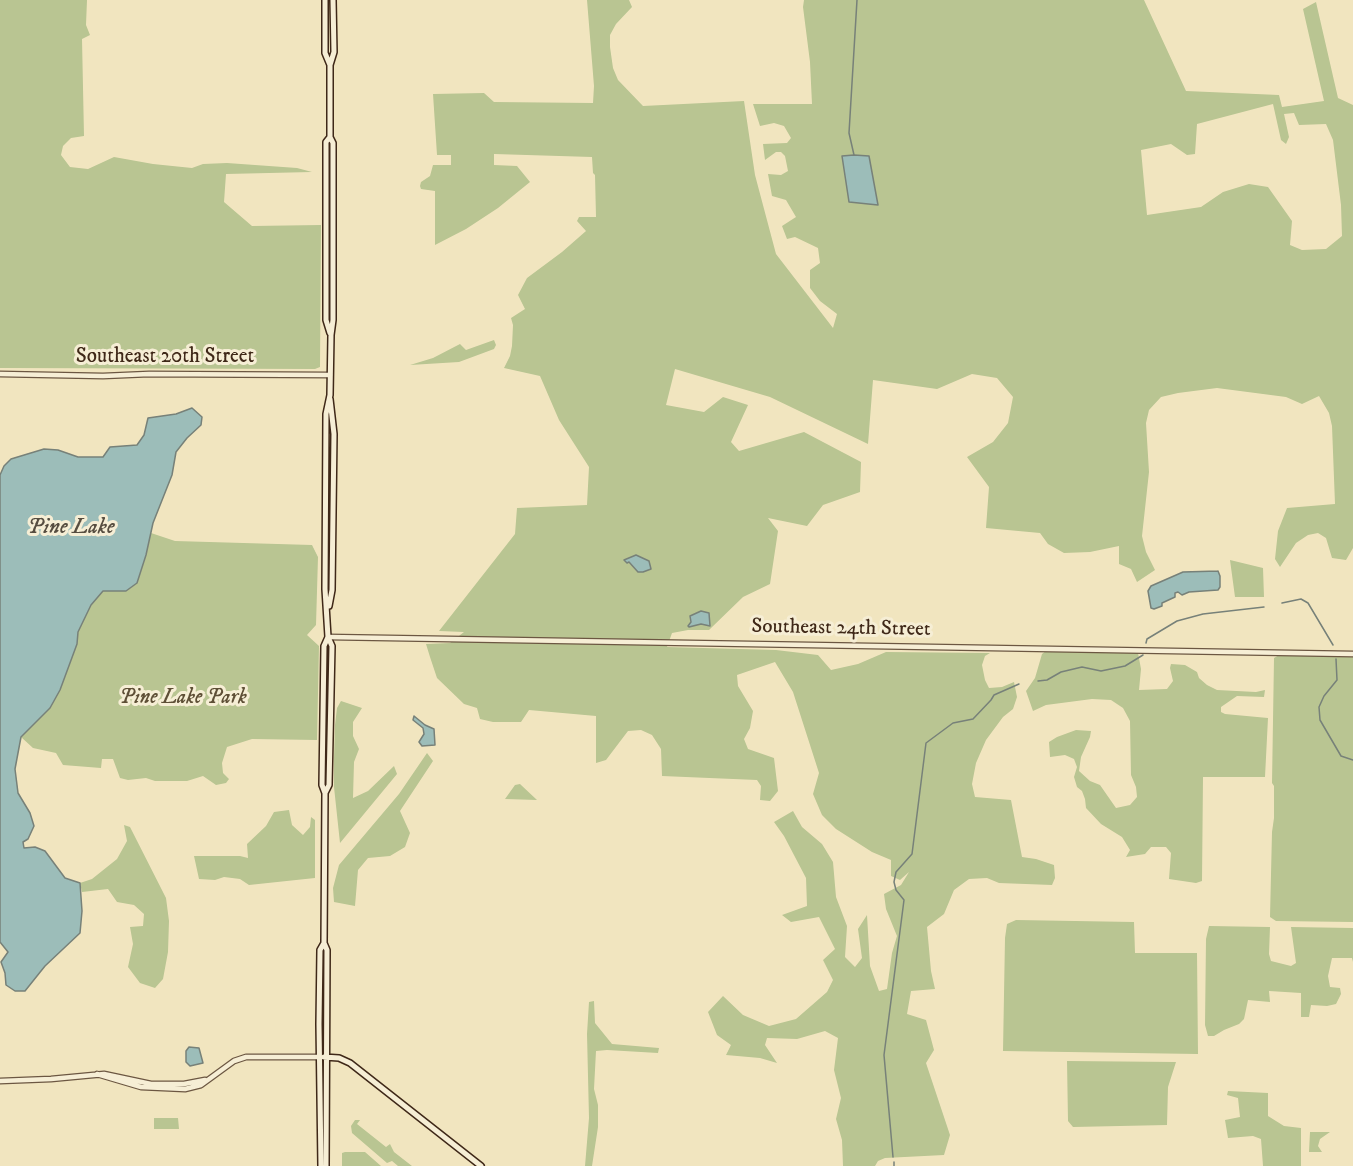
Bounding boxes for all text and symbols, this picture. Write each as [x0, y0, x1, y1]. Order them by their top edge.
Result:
street label: Southeast 20th Street [76, 345, 254, 371]
water label: Pine Lake [28, 515, 114, 541]
street label: Southeast 24th Street [751, 615, 931, 643]
park label: Pine Lake Park [119, 686, 247, 712]

